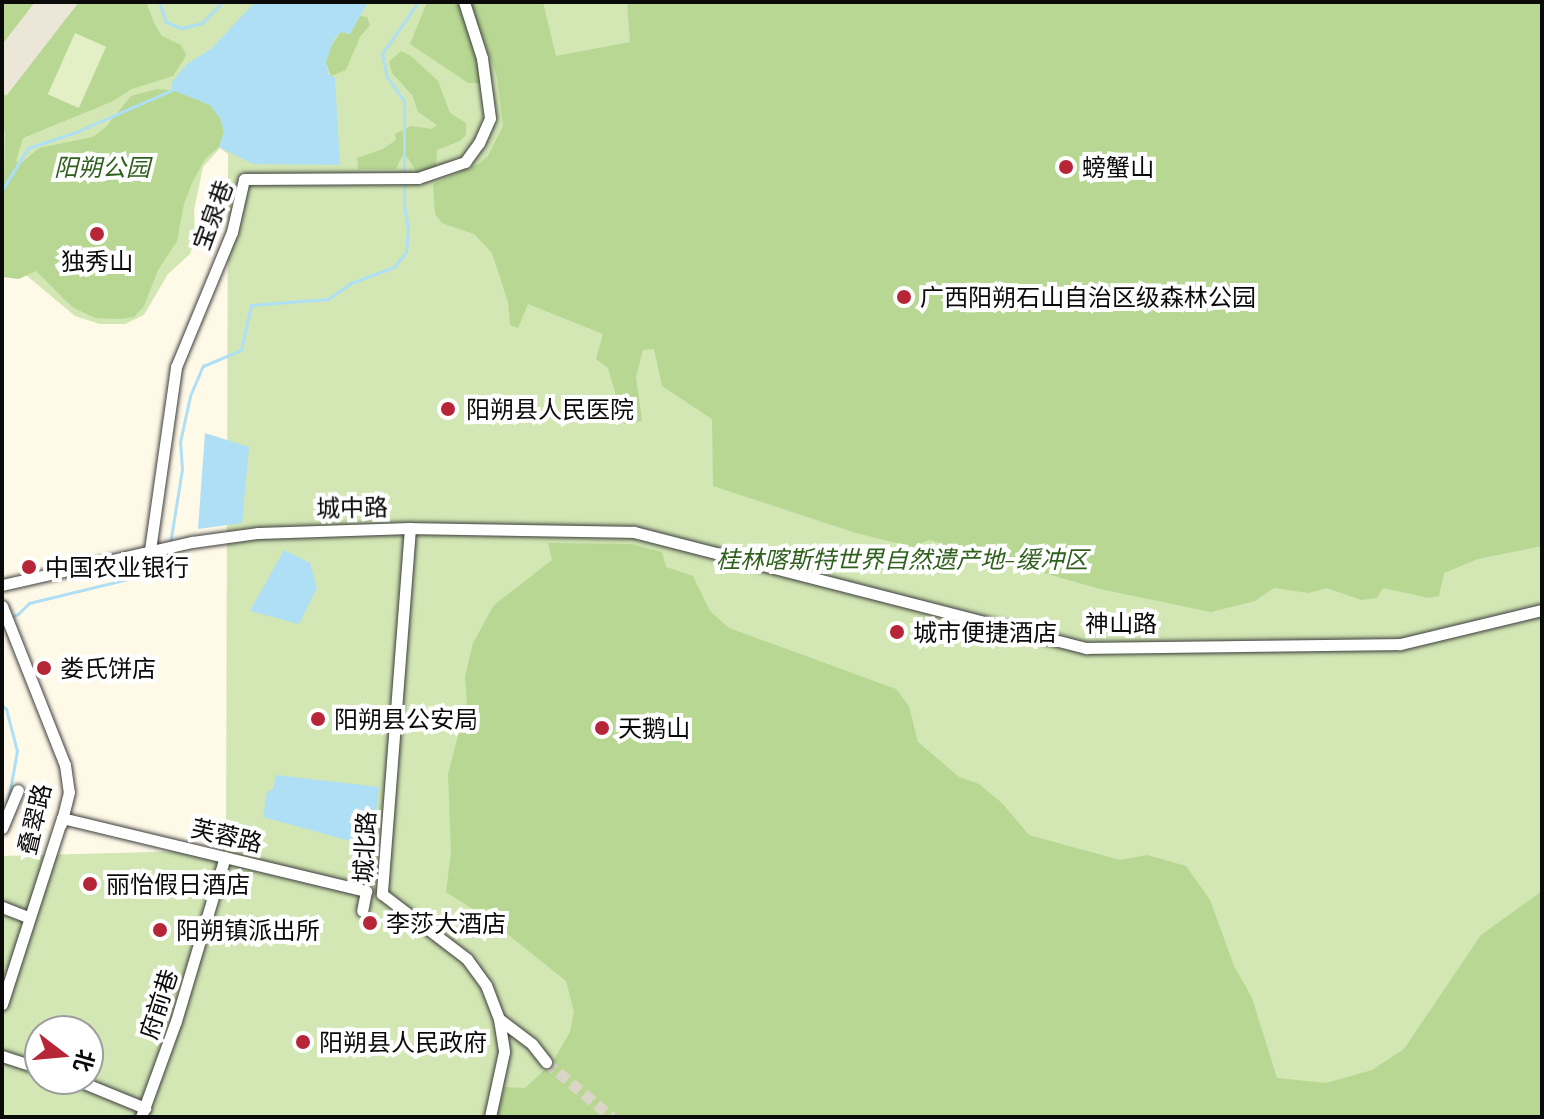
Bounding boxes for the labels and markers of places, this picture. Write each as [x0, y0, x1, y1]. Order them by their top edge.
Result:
place label: 螃蟹山 [1082, 153, 1154, 181]
marker: 螃蟹山 [1057, 158, 1075, 176]
marker: 独秀山 [88, 225, 106, 243]
place label: 独秀山 [61, 247, 133, 275]
place label: 广西阳朔石山自治区级森林公园 [920, 283, 1256, 311]
marker: 广西阳朔石山自治区级森林公园 [895, 288, 913, 306]
place label: 阳朔县人民医院 [466, 395, 634, 423]
marker: 阳朔县人民医院 [437, 398, 459, 420]
place label: 中国农业银行 [45, 553, 189, 581]
marker: 中国农业银行 [20, 558, 38, 576]
place label: 城市便捷酒店 [913, 618, 1057, 646]
marker: 城市便捷酒店 [888, 623, 906, 641]
place label: 娄氏饼店 [60, 654, 156, 682]
marker: 娄氏饼店 [35, 659, 53, 677]
place label: 阳朔县公安局 [334, 705, 478, 733]
marker: 阳朔县公安局 [309, 710, 327, 728]
place label: 天鹅山 [618, 714, 690, 742]
marker: 天鹅山 [593, 719, 611, 737]
place label: 丽怡假日酒店 [106, 870, 250, 898]
marker: 丽怡假日酒店 [81, 875, 99, 893]
place label: 李莎大酒店 [386, 909, 506, 937]
marker: 李莎大酒店 [361, 914, 379, 932]
place label: 阳朔镇派出所 [176, 916, 320, 944]
marker: 阳朔镇派出所 [151, 921, 169, 939]
place label: 阳朔县人民政府 [319, 1028, 487, 1056]
marker: 阳朔县人民政府 [294, 1033, 312, 1051]

